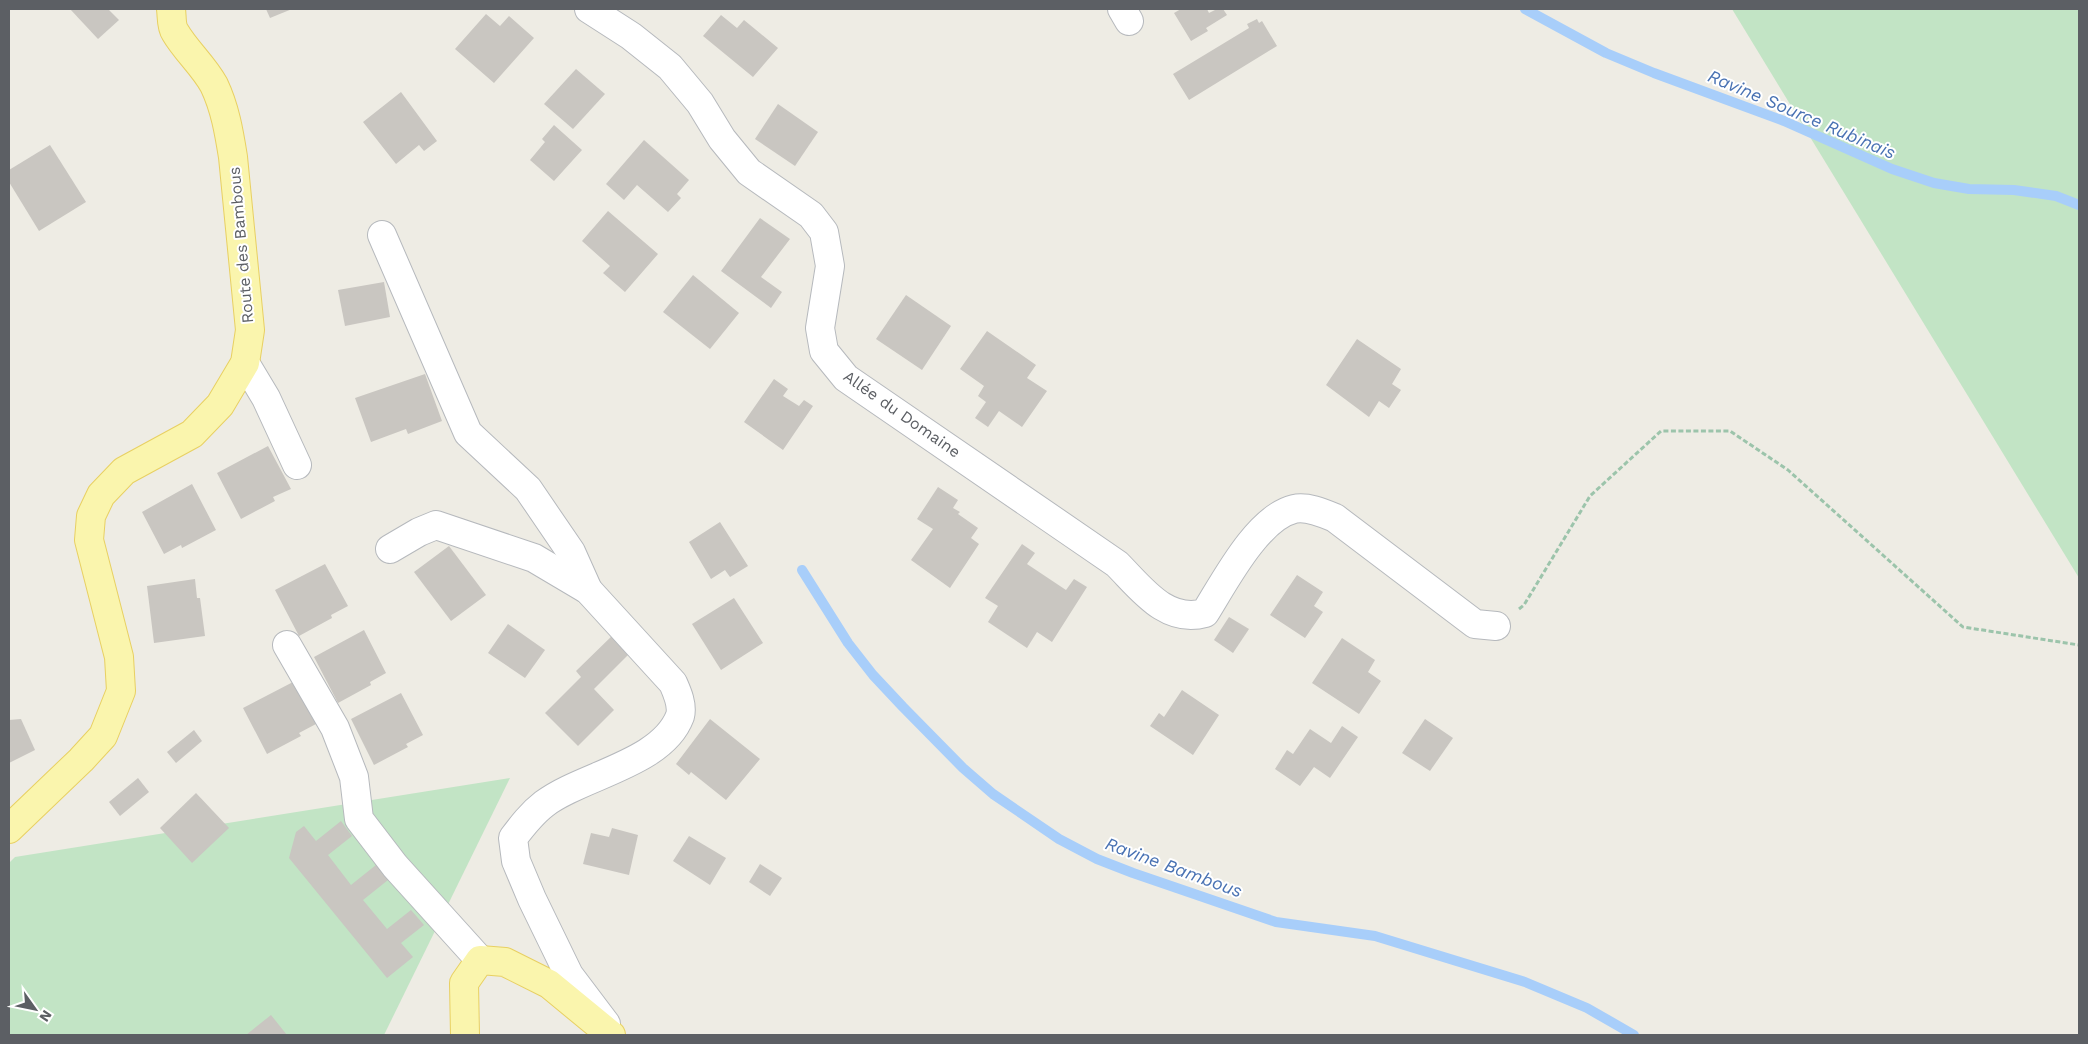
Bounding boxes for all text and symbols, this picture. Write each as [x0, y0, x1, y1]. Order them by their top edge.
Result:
water label: Ravine Source Rubinais [1705, 65, 1899, 163]
street label: Route des Bambous [225, 166, 257, 324]
street label: Allée du Domaine [840, 367, 964, 461]
water label: Ravine Bambous [1103, 833, 1245, 901]
north arrow [10, 984, 60, 1034]
text: N [36, 1007, 55, 1025]

